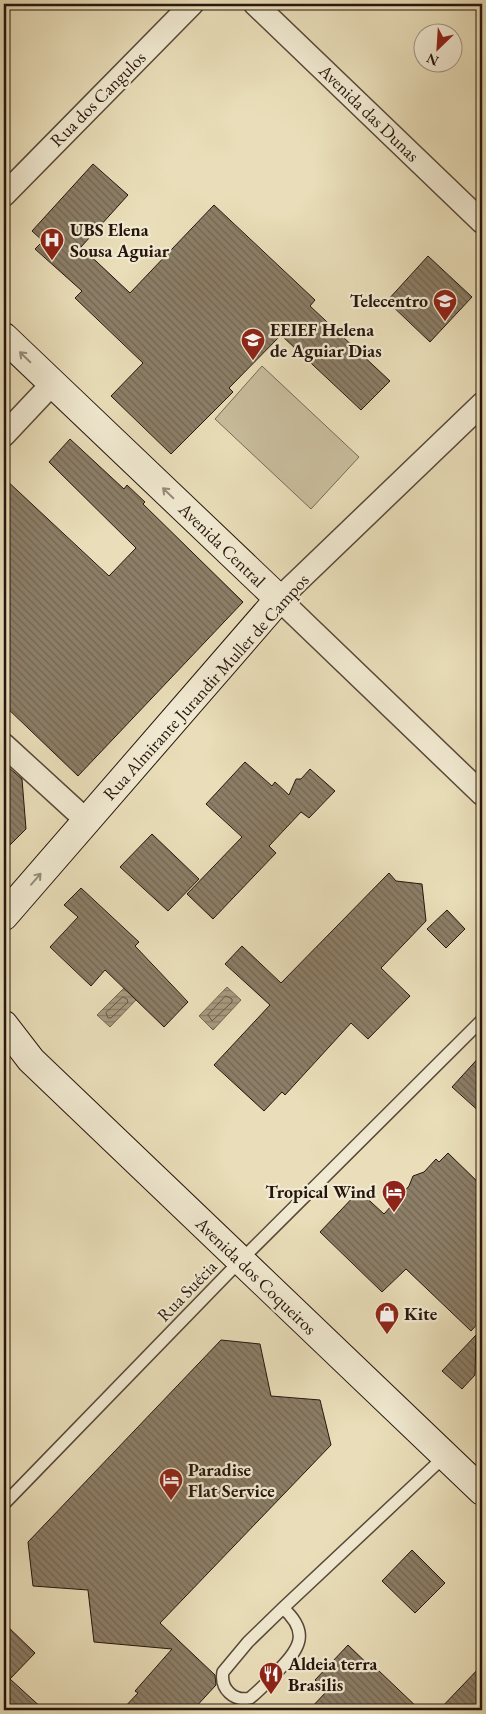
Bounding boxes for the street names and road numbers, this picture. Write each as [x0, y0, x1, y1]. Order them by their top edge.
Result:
street label: Rua dos Cangulos [45, 46, 151, 151]
street label: Avenida das Dunas [314, 58, 424, 166]
street label: Avenida Central [173, 497, 271, 592]
street label: Rua Almirante Jurandir Muller de Campos [98, 568, 314, 805]
street label: Avenida dos Coqueiros [190, 1211, 322, 1339]
street label: Rua Suécia [152, 1254, 222, 1326]

